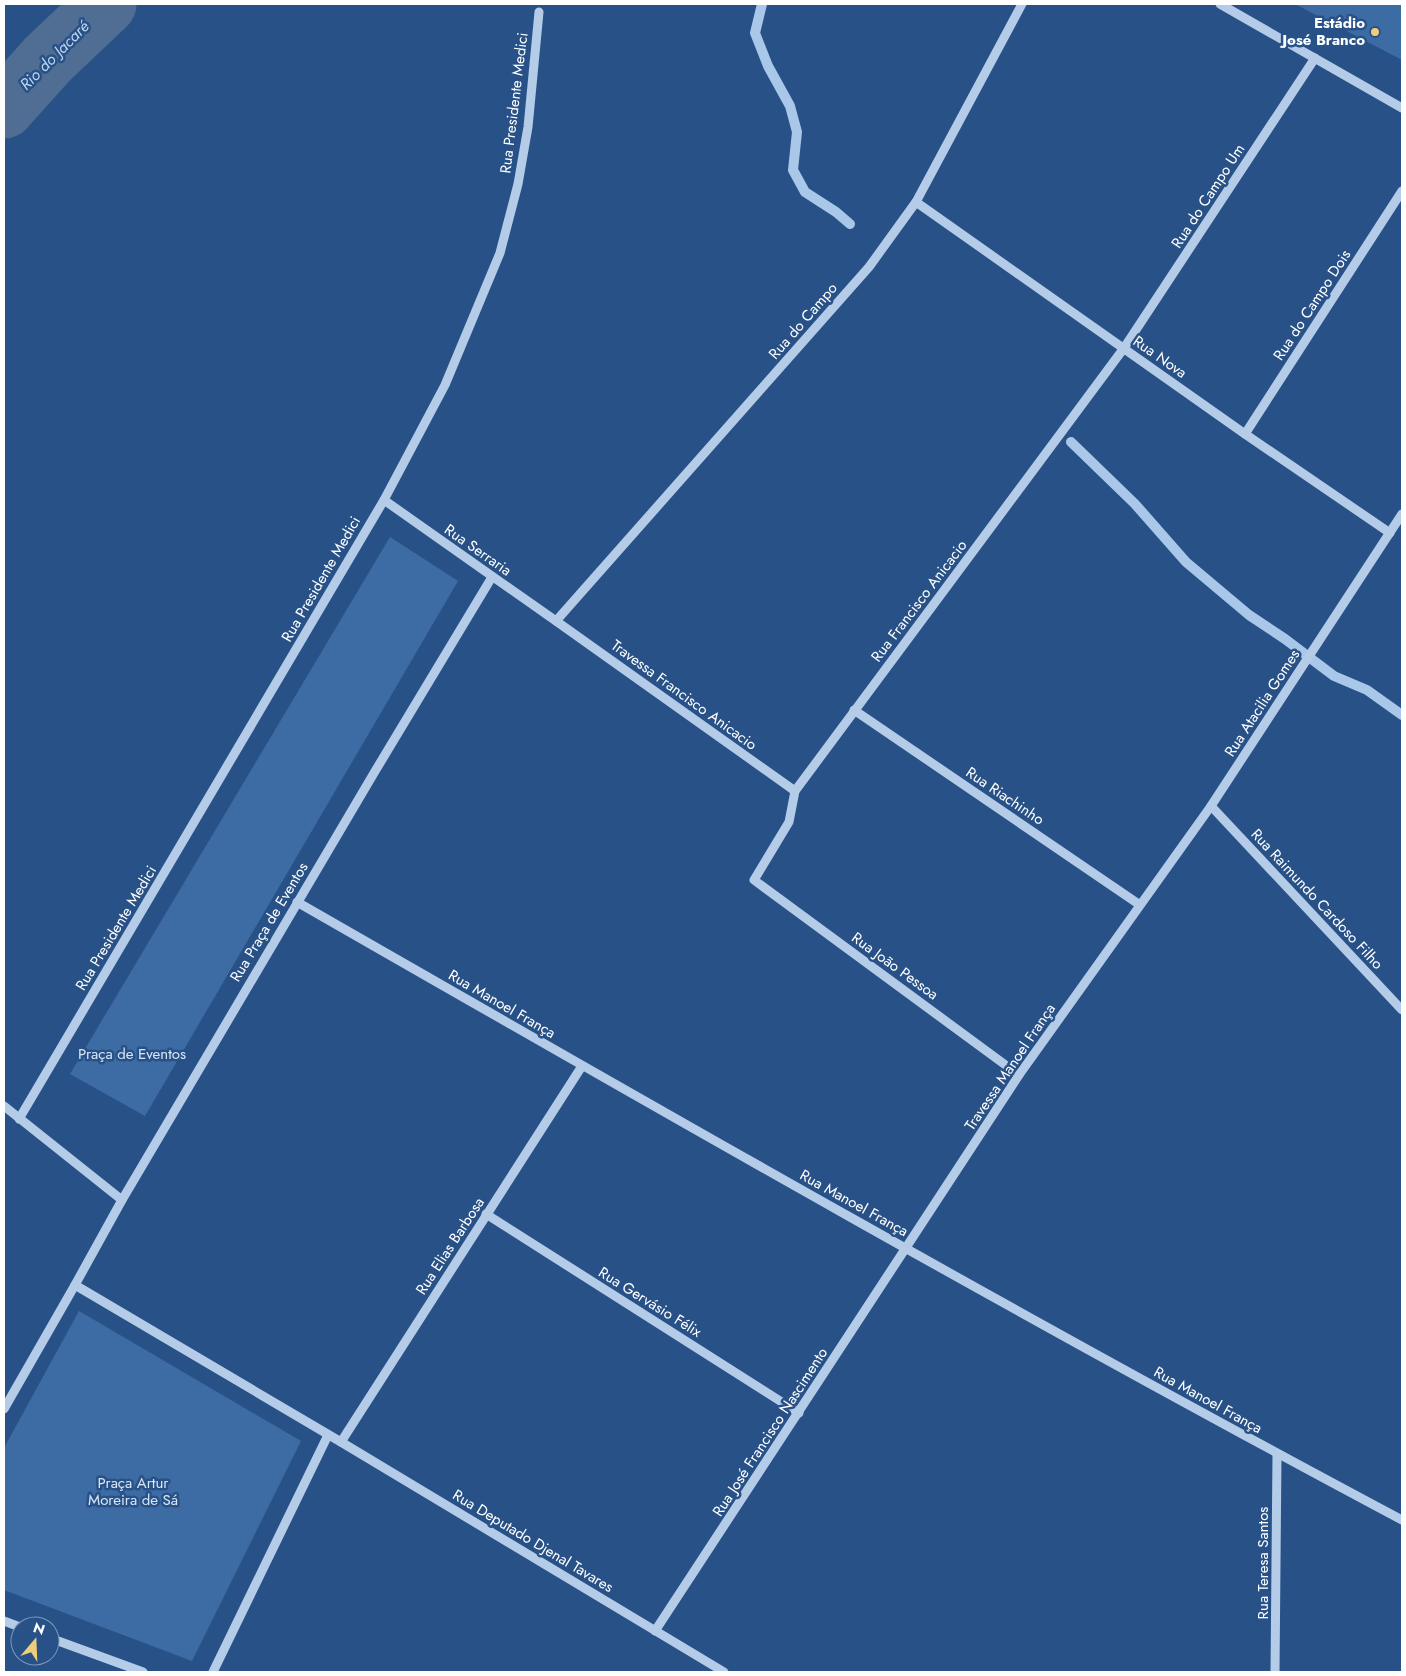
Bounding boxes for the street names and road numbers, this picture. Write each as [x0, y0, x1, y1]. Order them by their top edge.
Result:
street label: Rua Presidente Medici [494, 31, 534, 175]
street label: Rua do Campo Um [1166, 139, 1250, 253]
street label: Rua do Campo Dois [1268, 245, 1356, 365]
street label: Rua do Campo [763, 278, 843, 364]
street label: Rua Nova [1129, 330, 1191, 384]
street label: Rua Presidente Medici [276, 512, 366, 646]
street label: Rua Serraria [440, 519, 516, 581]
street label: Rua Francisco Anicacio [866, 535, 972, 667]
street label: Travessa Francisco Anicacio [606, 634, 762, 756]
street label: Rua Atacilia Gomes [1219, 645, 1305, 761]
street label: Rua Riachinho [961, 762, 1049, 830]
street label: Rua Raimundo Cardoso Filho [1246, 824, 1388, 974]
street label: Rua Praça de Eventos [225, 858, 313, 986]
street label: Rua Presidente Medici [70, 862, 162, 994]
street label: Rua João Pessoa [847, 927, 943, 1005]
street label: Rua Manoel França [444, 964, 560, 1044]
street label: Travessa Manoel França [959, 999, 1061, 1135]
street label: Rua Manoel França [796, 1164, 912, 1242]
street label: Rua Elias Barbosa [410, 1193, 490, 1299]
street label: Rua Gervásio Félix [594, 1261, 706, 1343]
street label: Rua José Francisco Nascimento [707, 1343, 833, 1521]
street label: Rua Manoel França [1150, 1361, 1266, 1439]
street label: Rua Deputado Djenal Tavares [448, 1484, 618, 1598]
street label: Rua Teresa Santos [1252, 1507, 1274, 1619]

